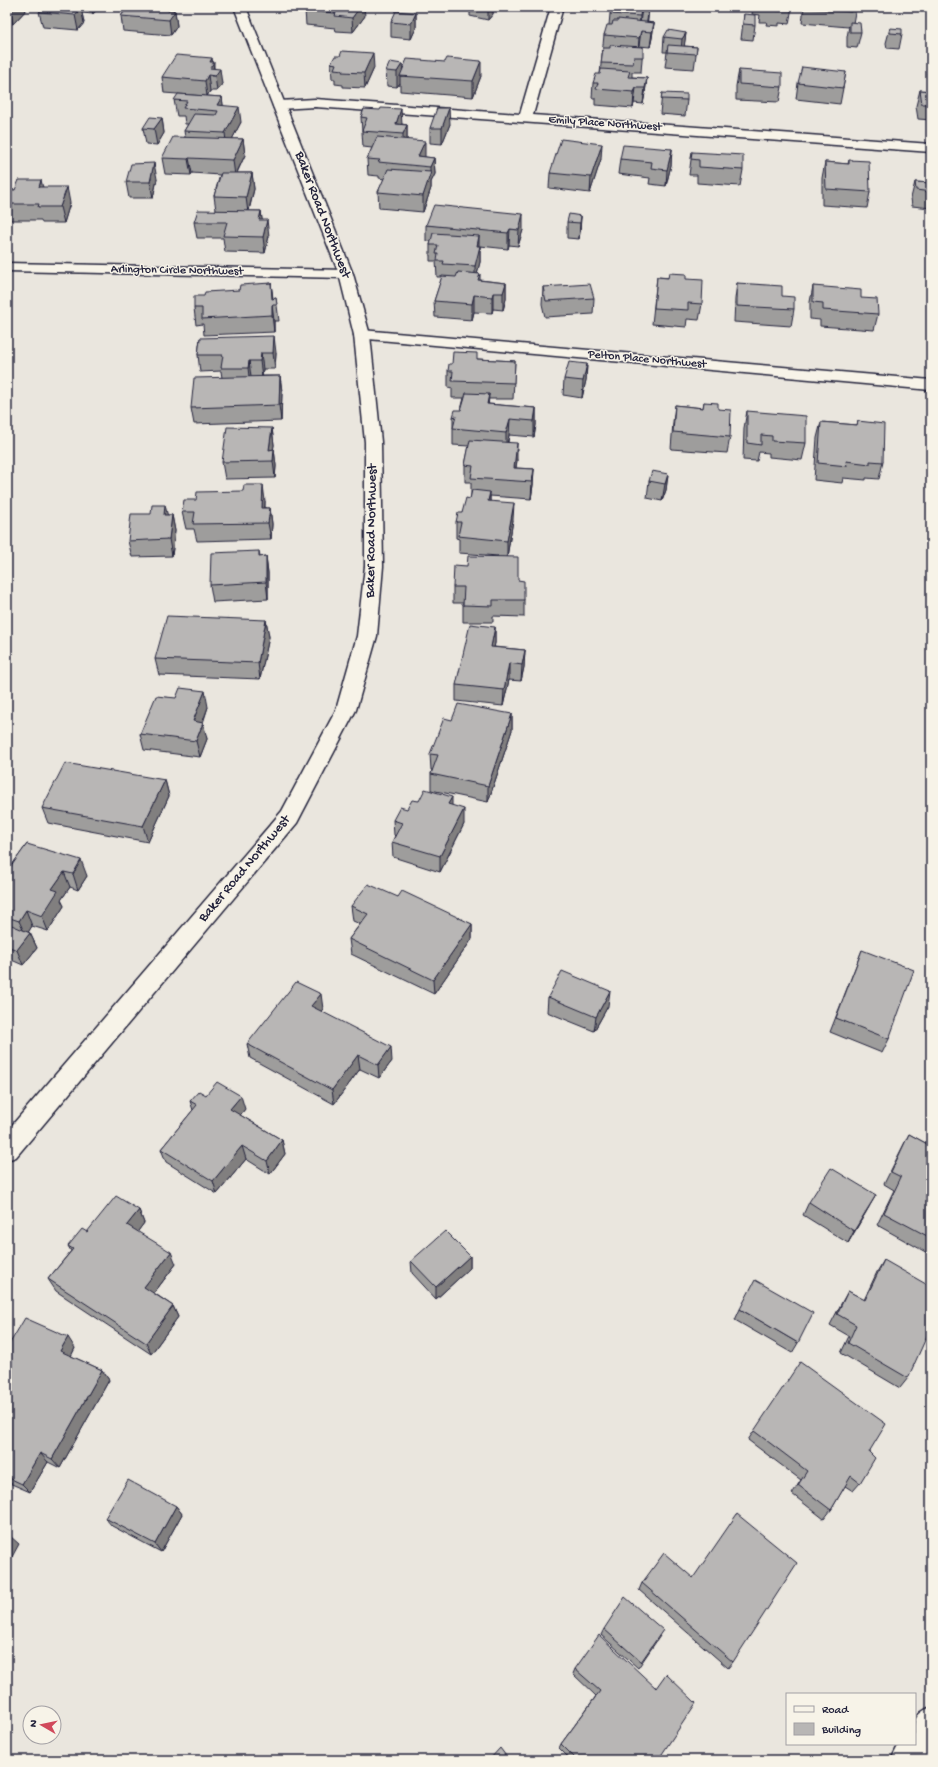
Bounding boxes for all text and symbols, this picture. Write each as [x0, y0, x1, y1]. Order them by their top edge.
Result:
street label: Emily Place Northwest [548, 113, 663, 135]
street label: Baker Road Northwest [290, 148, 354, 282]
street label: Arlington Circle Northwest [111, 263, 244, 279]
street label: Pelton Place Northwest [586, 348, 708, 372]
street label: Baker Road Northwest [362, 463, 382, 599]
street label: Baker Road Northwest [195, 811, 295, 927]
legend [786, 1693, 916, 1745]
text: Road [822, 1704, 849, 1718]
north arrow [22, 1705, 62, 1745]
text: N [28, 1719, 41, 1728]
text: Building [821, 1724, 861, 1738]

